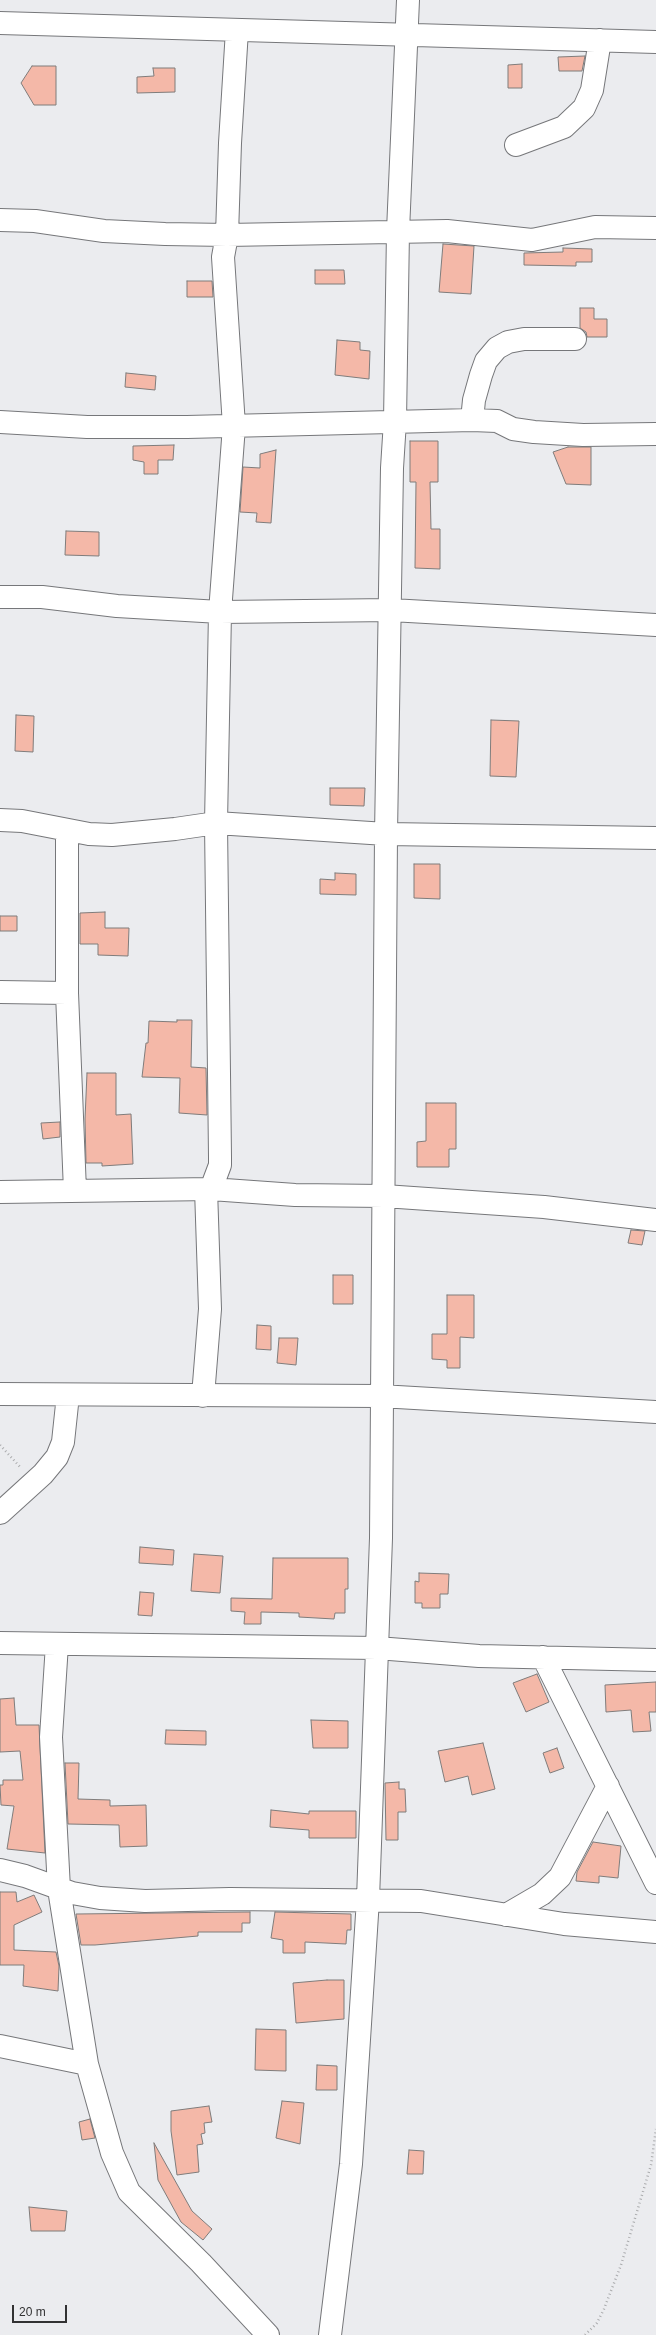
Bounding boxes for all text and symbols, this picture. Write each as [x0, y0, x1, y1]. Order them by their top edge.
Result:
scale bar [14, 2297, 69, 2323]
text: 20 m [19, 2305, 46, 2319]

